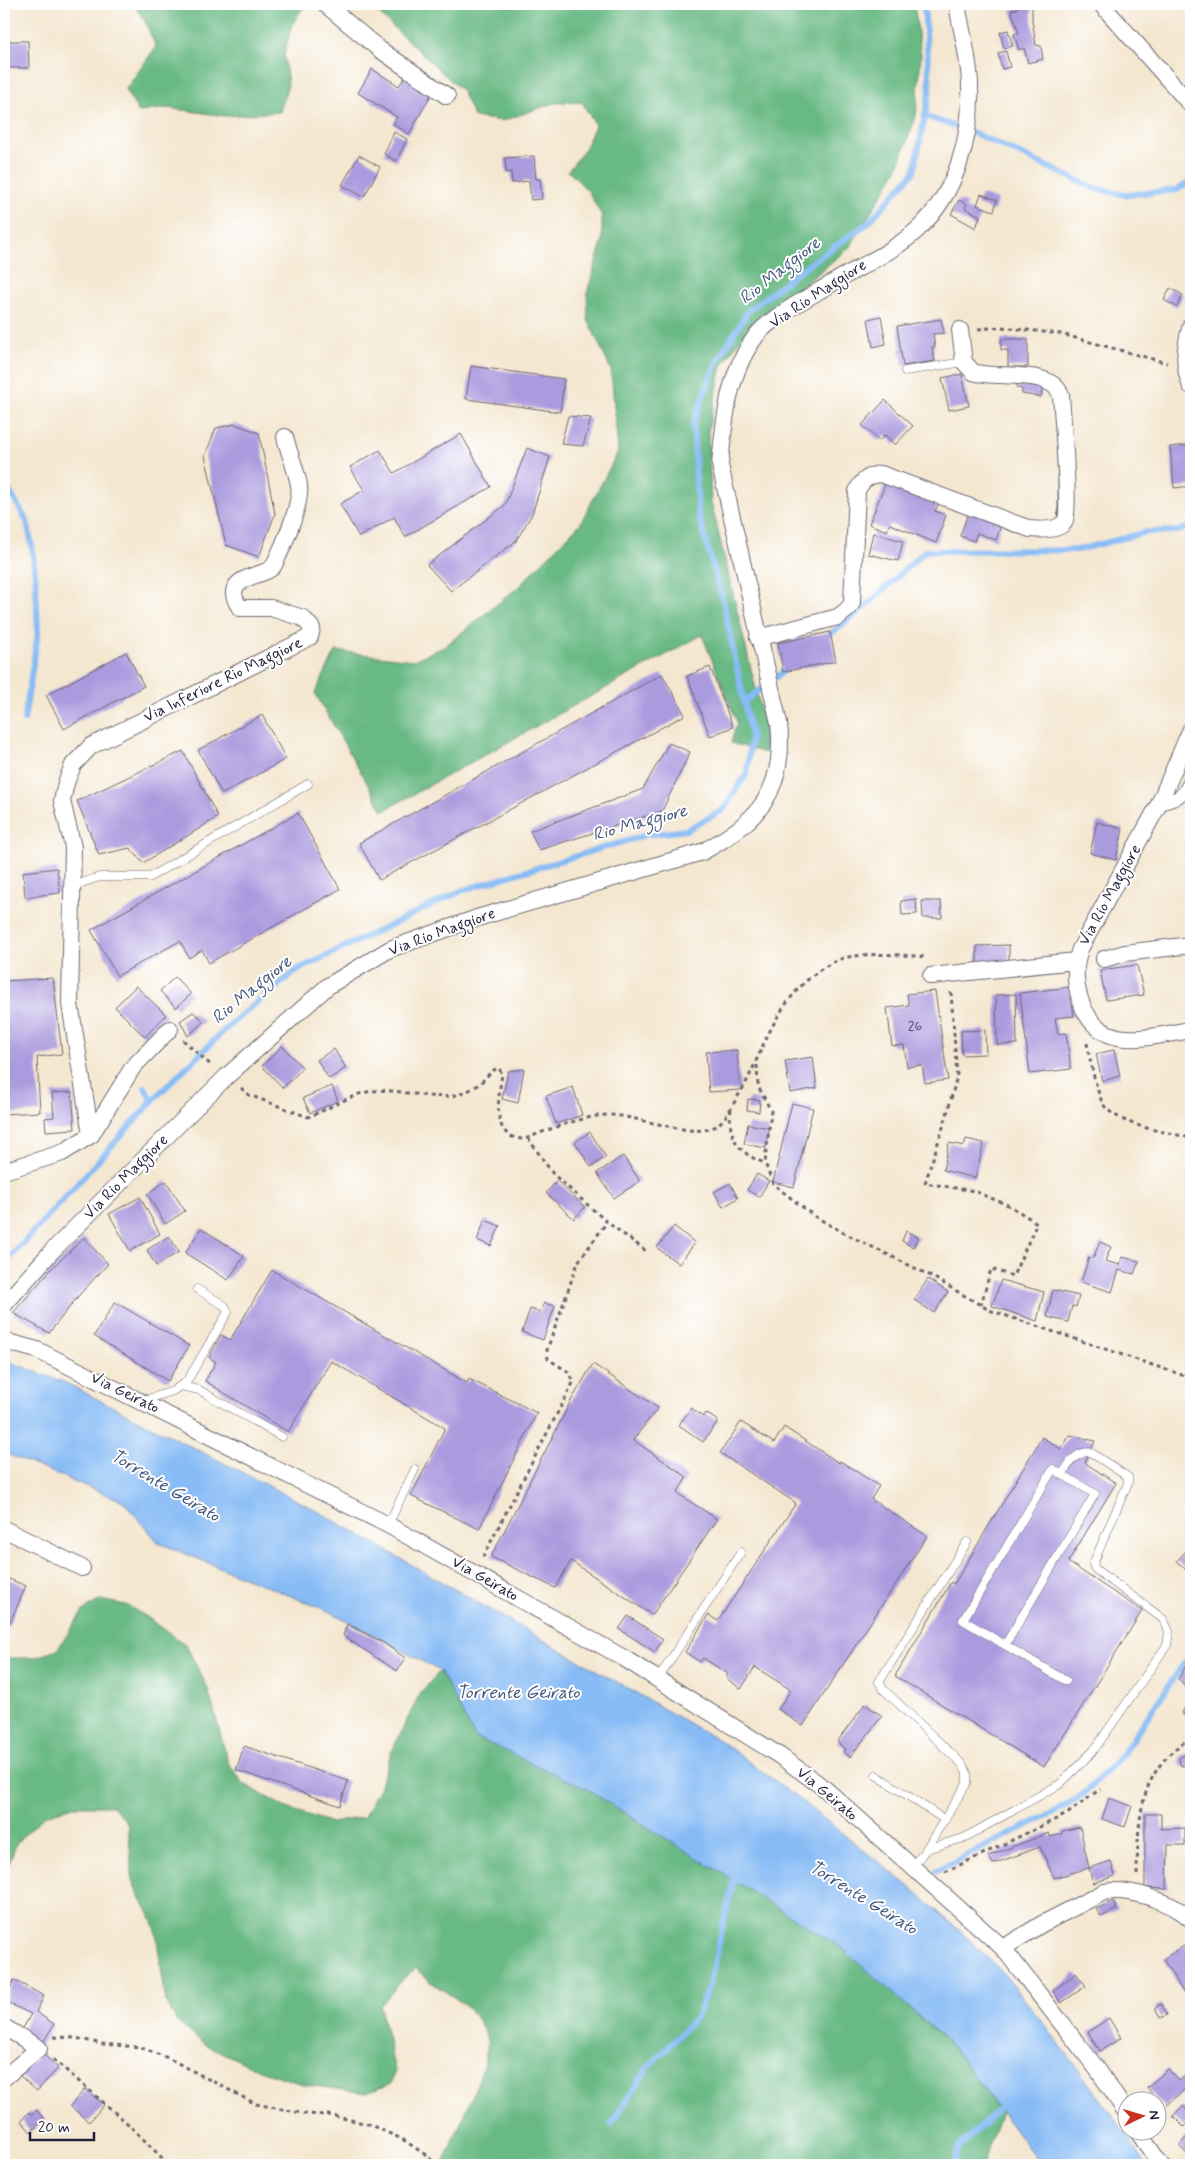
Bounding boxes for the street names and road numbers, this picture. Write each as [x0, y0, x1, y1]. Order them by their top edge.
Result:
street label: Via Rio Maggiore [765, 255, 871, 334]
street label: Via Inferiore Rio Maggiore [140, 632, 307, 729]
street label: Via Rio Maggiore [1074, 841, 1147, 950]
street label: Via Rio Maggiore [386, 903, 499, 962]
street label: Via Rio Maggiore [79, 1130, 174, 1225]
street label: Via Geirato [87, 1367, 163, 1419]
street label: Via Geirato [448, 1551, 522, 1607]
street label: Via Geirato [792, 1762, 862, 1826]

